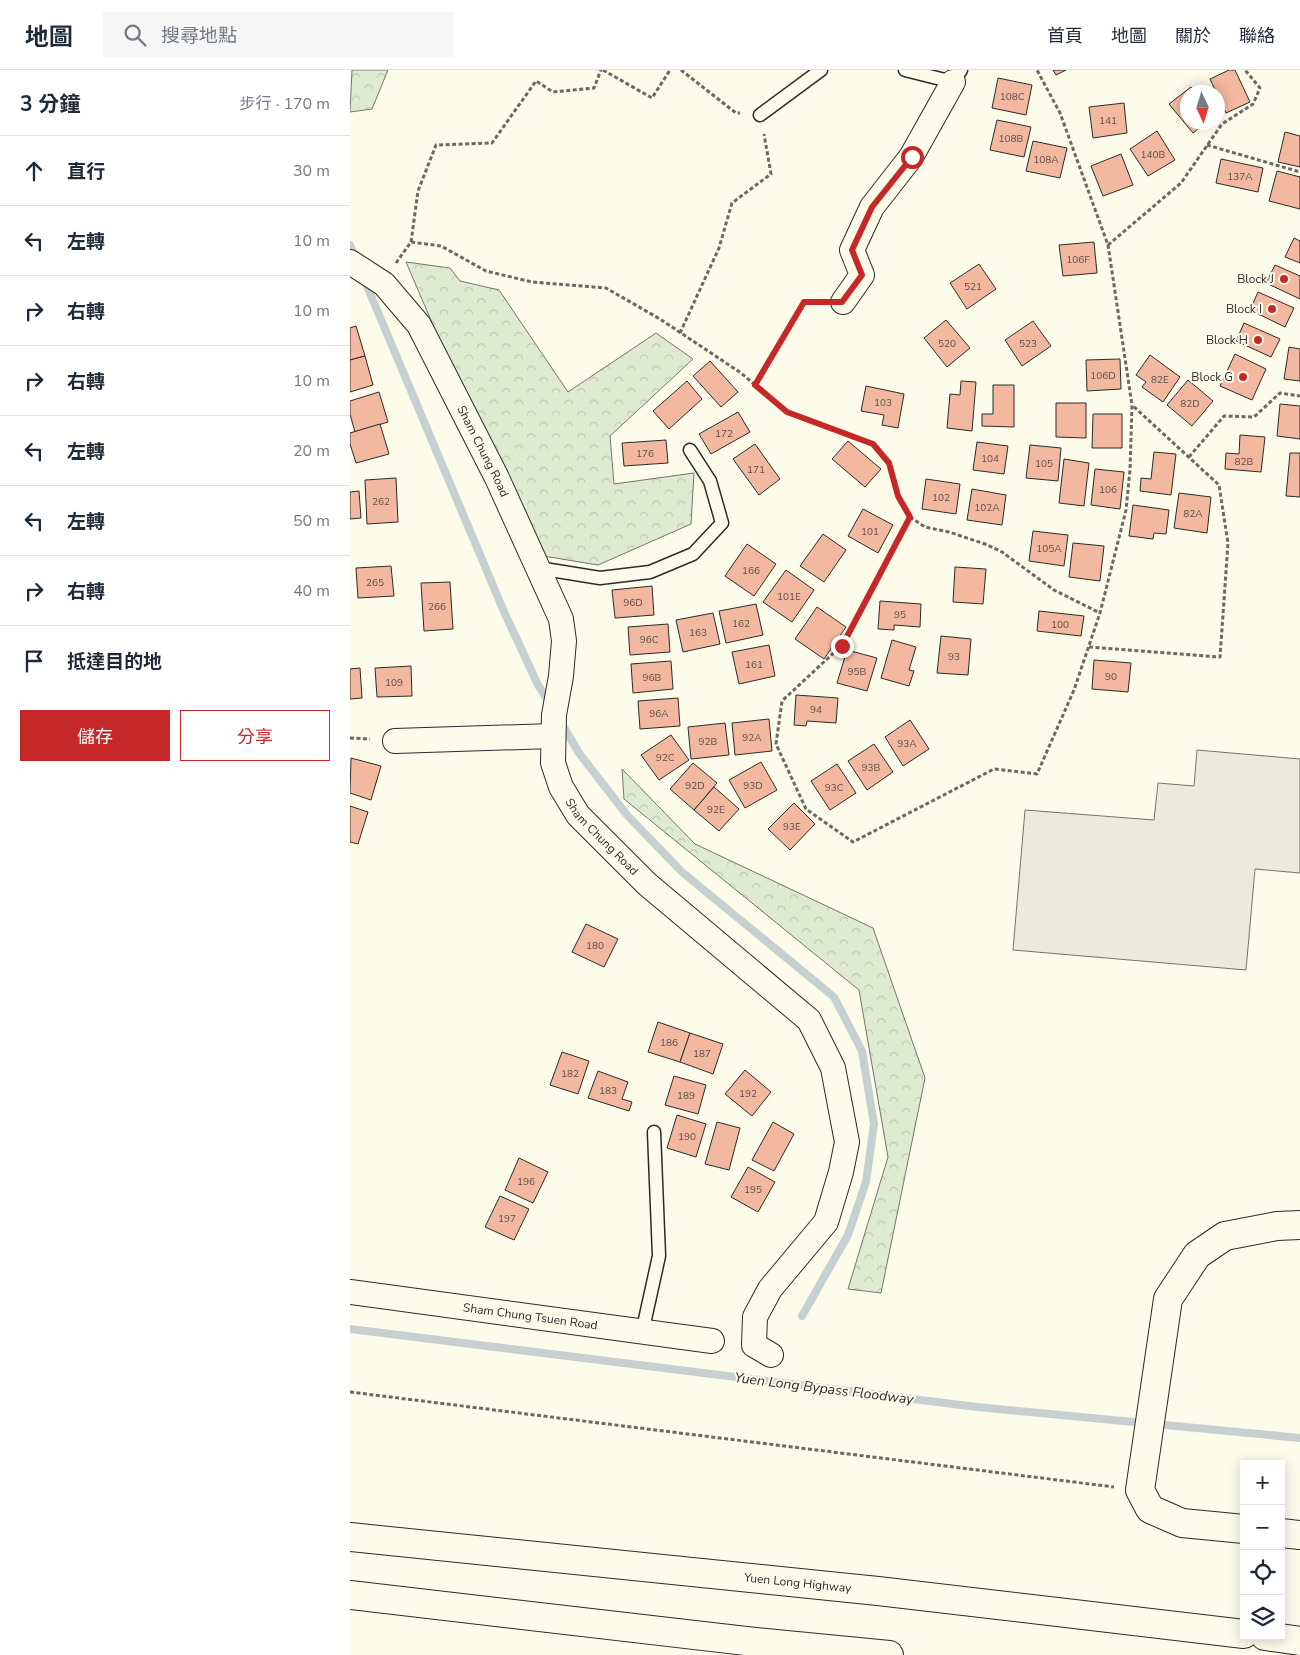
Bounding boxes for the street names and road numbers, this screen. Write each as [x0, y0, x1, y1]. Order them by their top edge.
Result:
street label: Sham Chung Road [453, 403, 513, 500]
street label: Sham Chung Road [562, 795, 642, 879]
street label: Sham Chung Tsuen Road [462, 1299, 599, 1333]
street label: Yuen Long Highway [742, 1569, 853, 1596]

